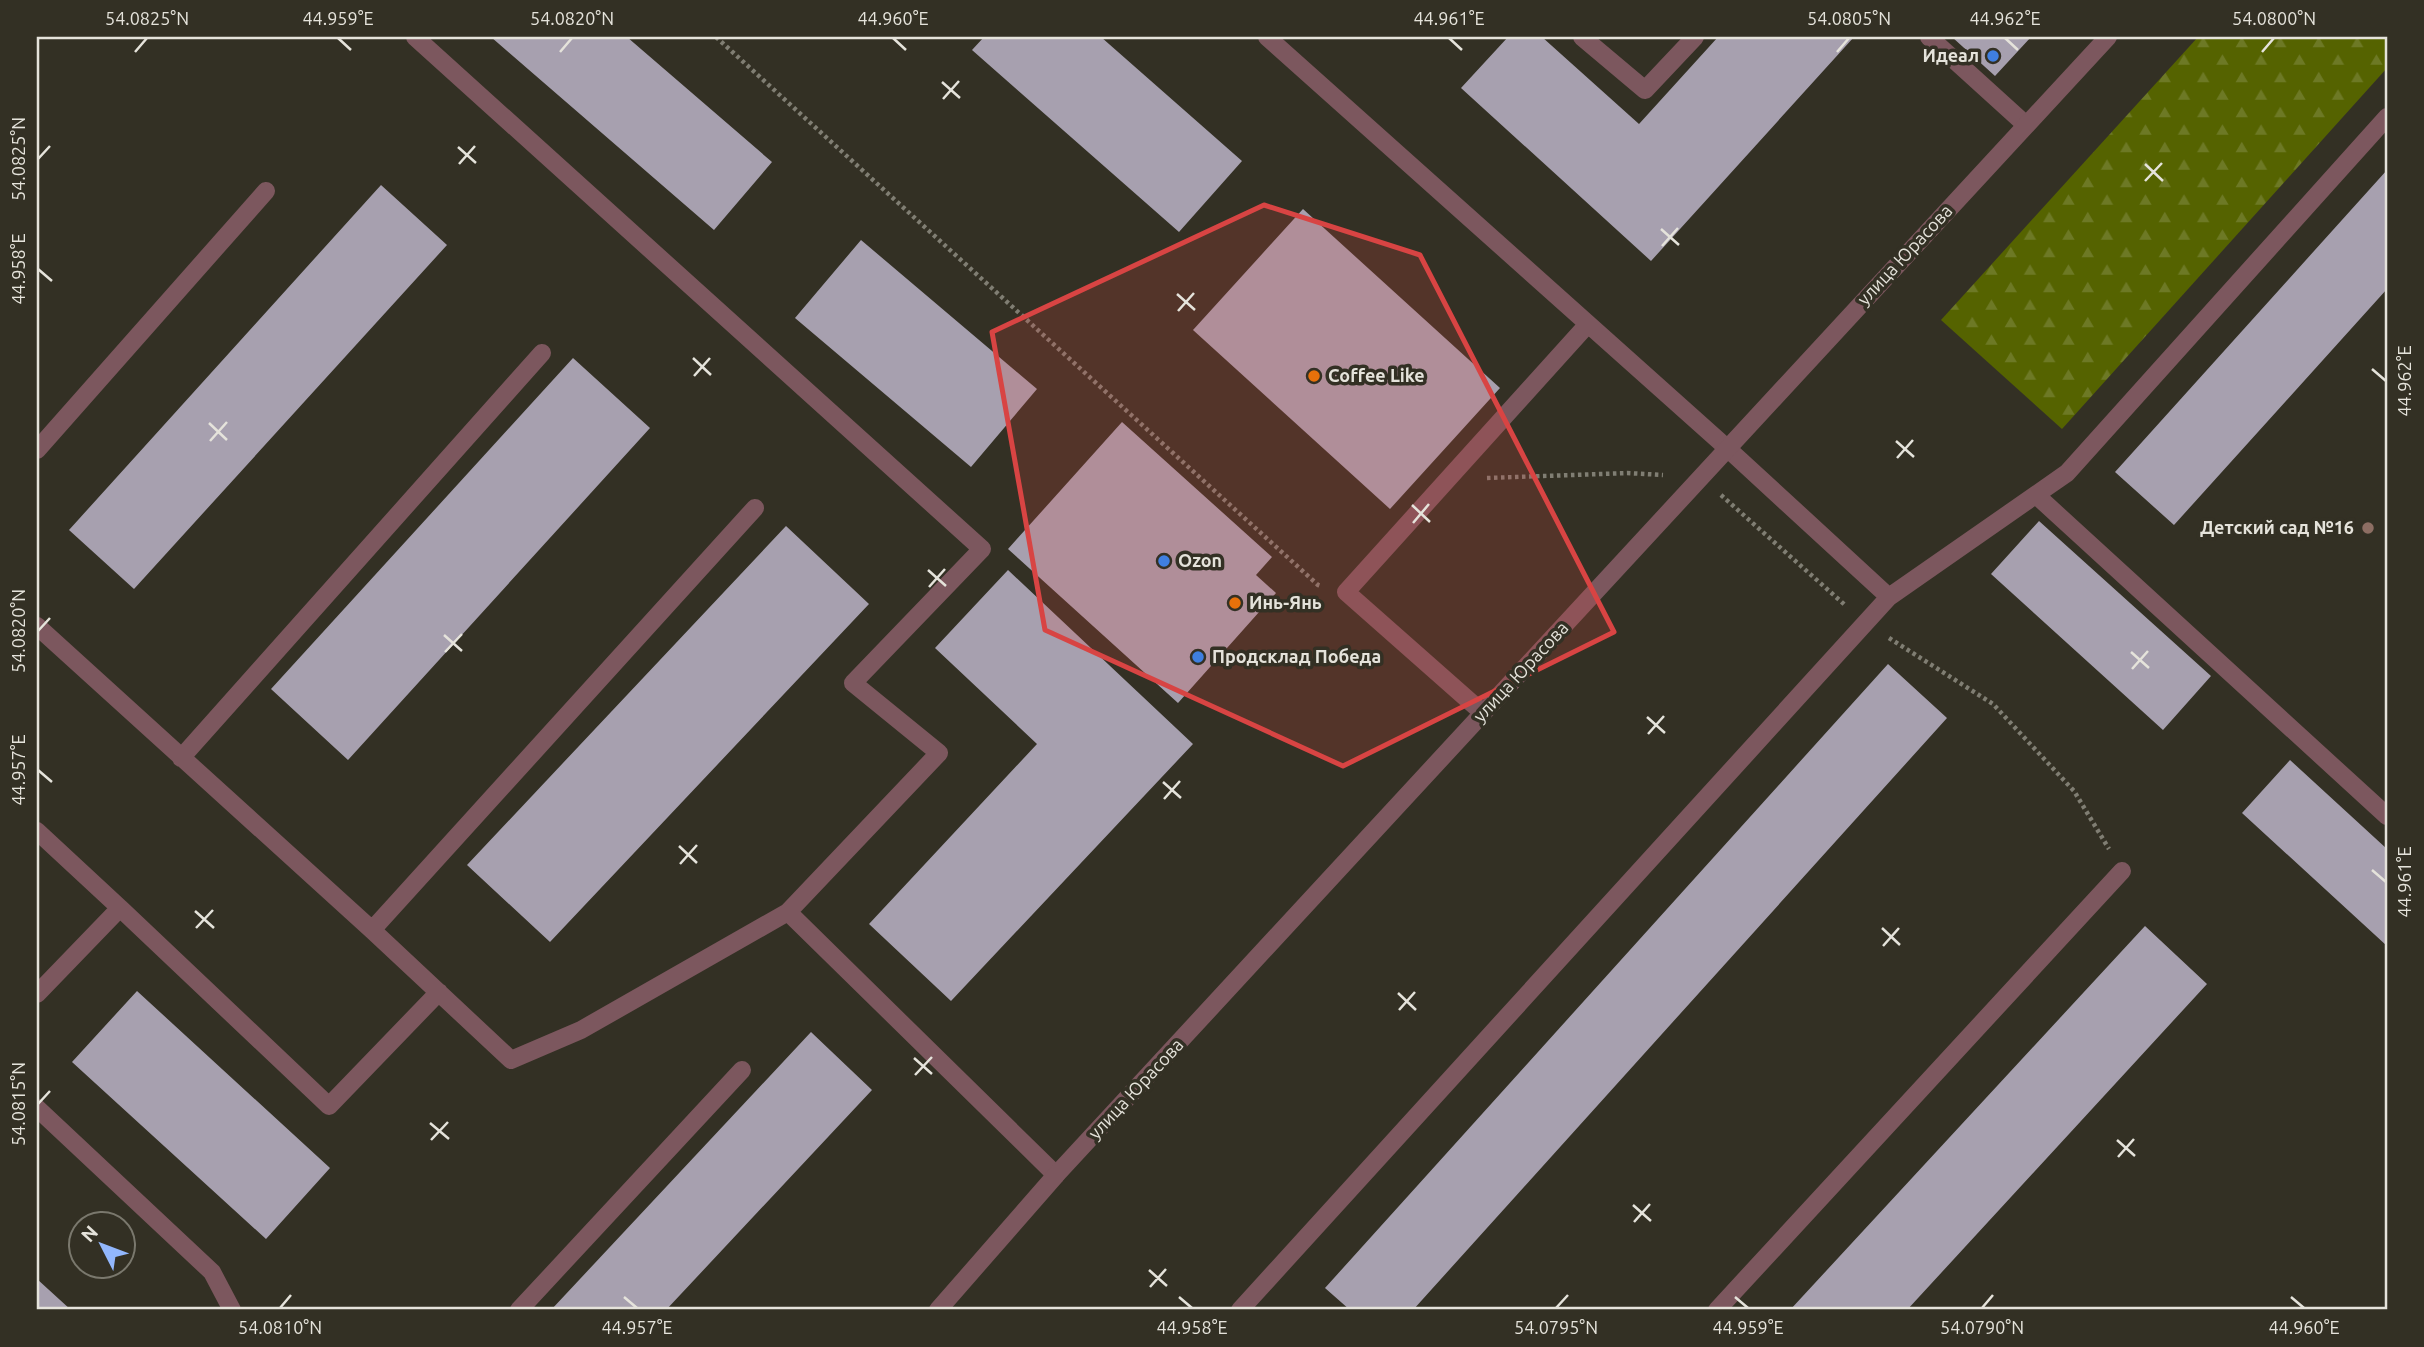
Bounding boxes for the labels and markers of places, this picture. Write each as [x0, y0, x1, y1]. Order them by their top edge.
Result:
place label: Идеал [1923, 45, 1979, 65]
marker: Идеал [1985, 48, 2001, 64]
place label: Coffee Like [1328, 365, 1425, 385]
marker: Coffee Like [1306, 368, 1322, 384]
place label: Детский сад №16 [2200, 517, 2354, 537]
marker: Детский сад №16 [2360, 520, 2376, 536]
place label: Ozon [1178, 550, 1222, 570]
marker: Ozon [1156, 553, 1172, 569]
place label: Инь-Янь [1249, 592, 1322, 612]
marker: Инь-Янь [1227, 595, 1243, 611]
place label: Продсклад Победа [1212, 646, 1381, 666]
marker: Продсклад Победа [1190, 649, 1206, 665]

